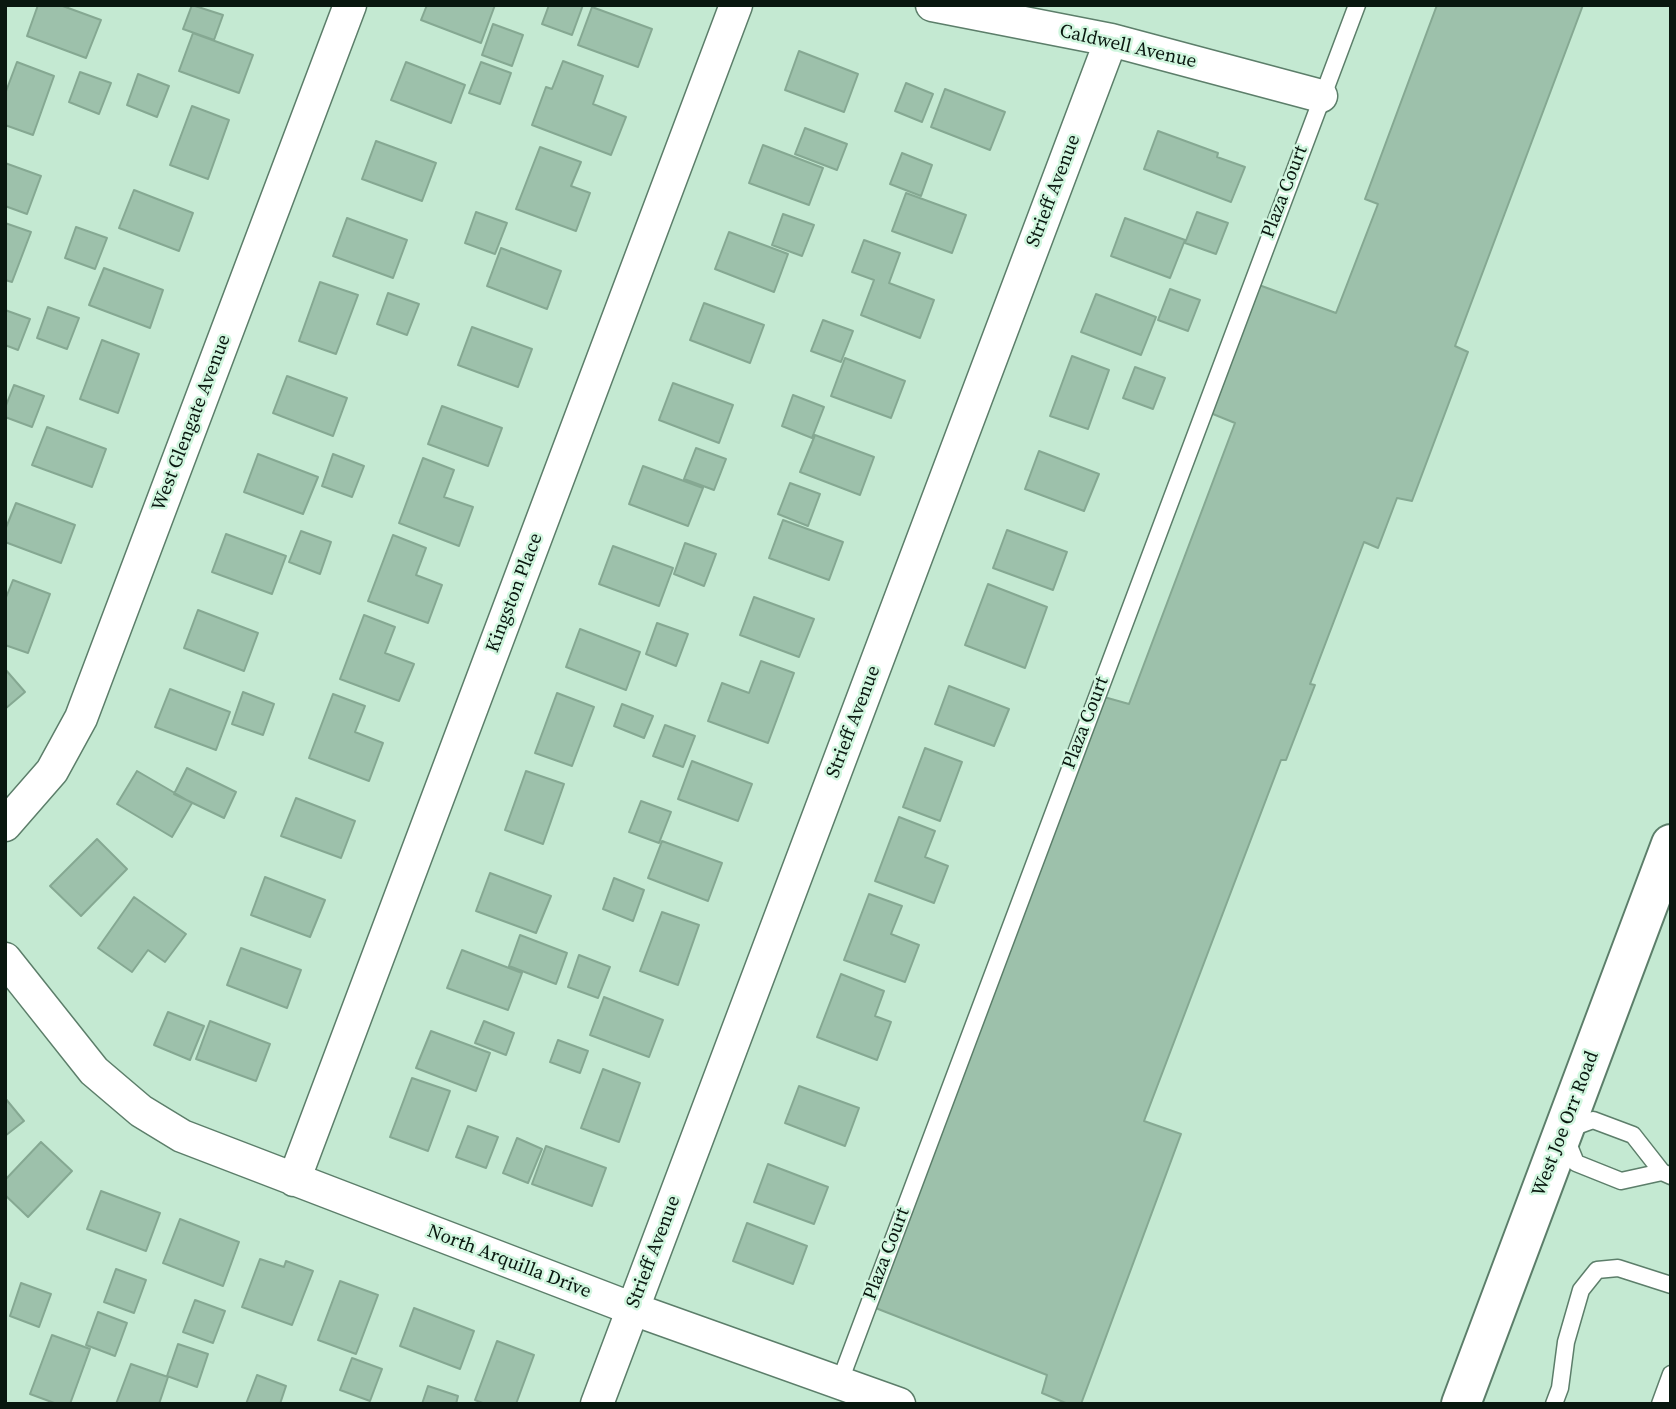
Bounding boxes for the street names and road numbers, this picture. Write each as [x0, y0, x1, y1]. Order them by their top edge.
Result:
street label: Caldwell Avenue [1057, 20, 1199, 74]
street label: Strieff Avenue [1022, 132, 1086, 250]
street label: Plaza Court [1257, 143, 1313, 241]
street label: West Glengate Avenue [148, 332, 236, 514]
street label: Kingston Place [482, 530, 548, 656]
street label: Strieff Avenue [822, 663, 886, 781]
street label: Plaza Court [1058, 674, 1114, 772]
street label: West Joe Orr Road [1528, 1048, 1604, 1200]
street label: Strieff Avenue [622, 1193, 686, 1311]
street label: Plaza Court [859, 1205, 915, 1303]
street label: North Arquilla Drive [424, 1220, 594, 1304]

